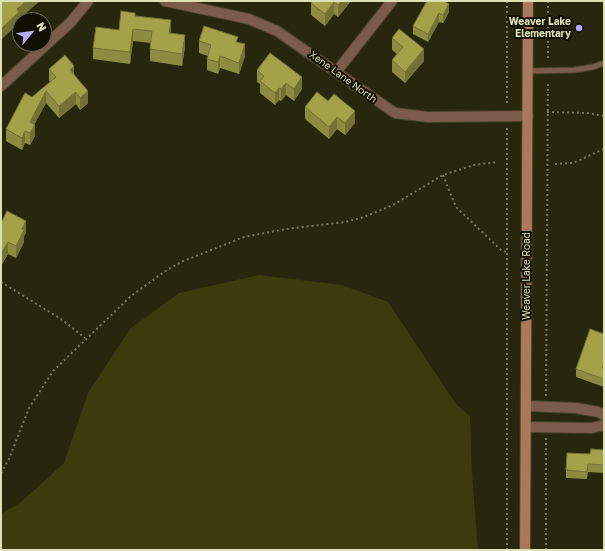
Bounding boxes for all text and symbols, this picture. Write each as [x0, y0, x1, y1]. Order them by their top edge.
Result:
north arrow [12, 12, 52, 52]
place label: Weaver Lake Elementary [509, 16, 571, 40]
text: N [34, 20, 50, 33]
marker: Weaver Lake Elementary [574, 23, 584, 33]
street label: Xene Lane North [307, 49, 379, 105]
street label: Weaver Lake Road [521, 232, 533, 320]

